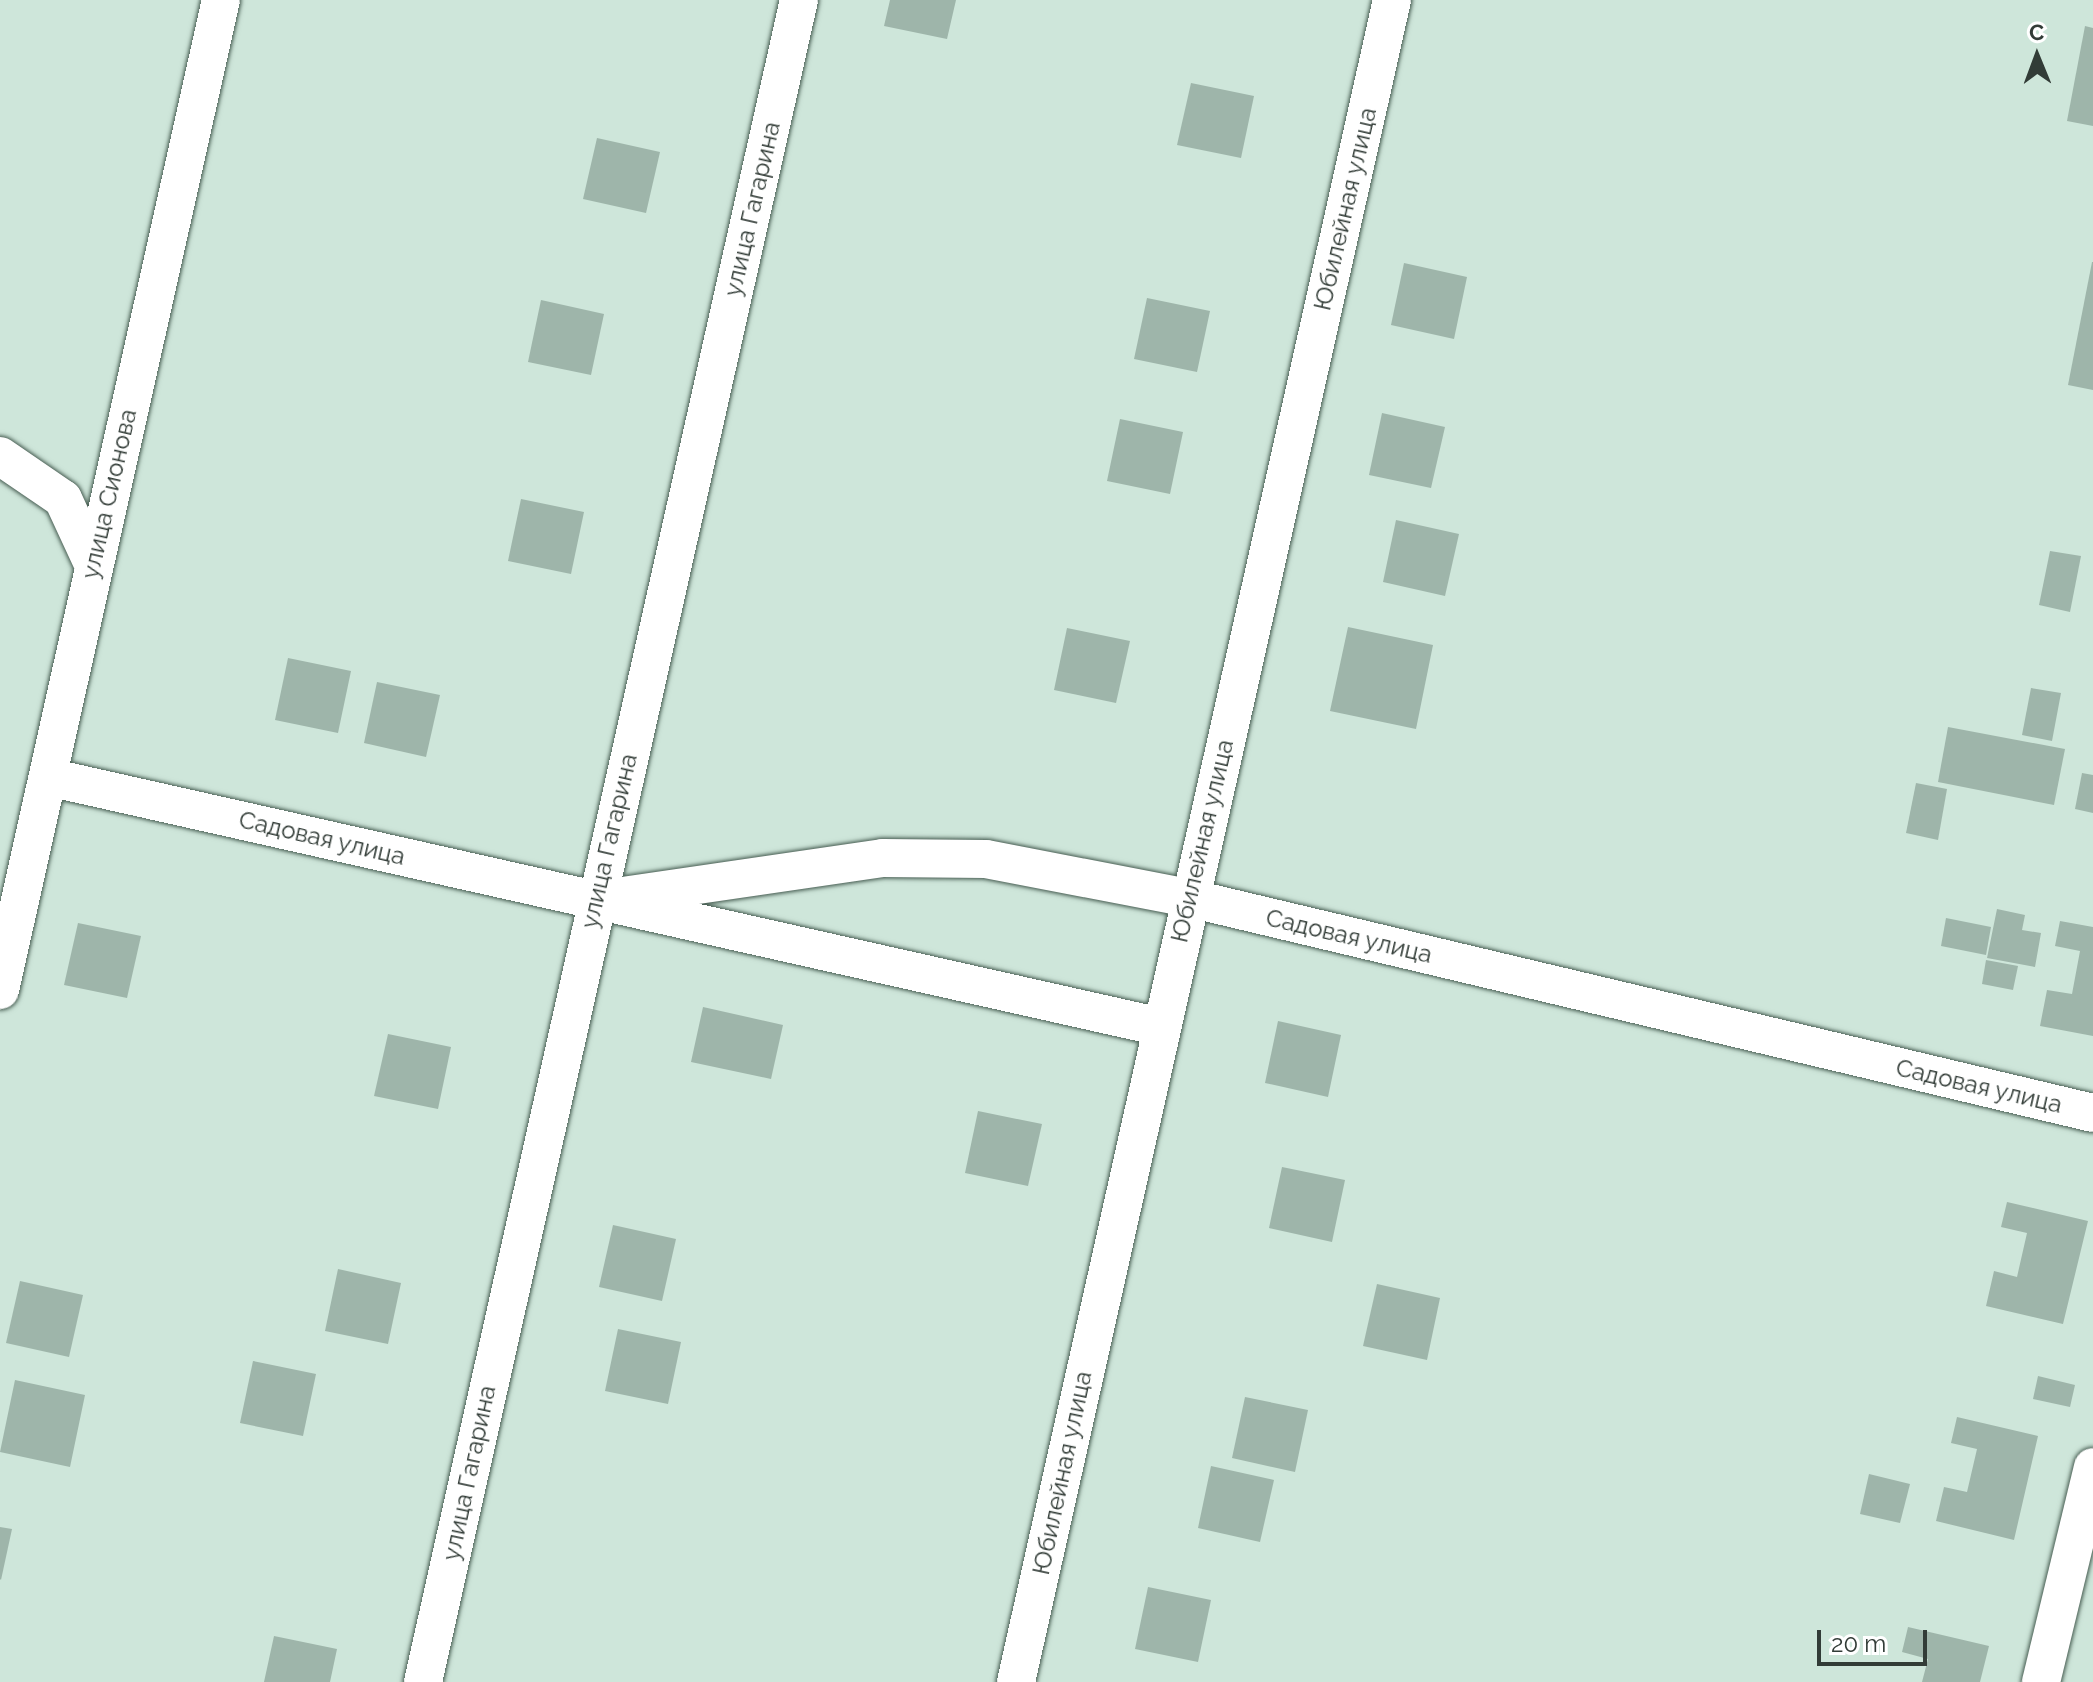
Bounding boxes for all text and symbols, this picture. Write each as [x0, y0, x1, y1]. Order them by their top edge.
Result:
north arrow [1997, 16, 2077, 96]
text: С [2029, 19, 2044, 45]
street label: Юбилейная улица [1308, 104, 1382, 314]
street label: улица Гагарина [718, 119, 786, 299]
street label: улица Сионова [75, 406, 143, 582]
street label: Юбилейная улица [1165, 736, 1239, 946]
street label: улица Гагарина [575, 751, 643, 931]
street label: Садовая улица [236, 805, 408, 871]
street label: Садовая улица [1263, 903, 1435, 969]
street label: Садовая улица [1893, 1053, 2065, 1119]
street label: Юбилейная улица [1026, 1368, 1098, 1578]
street label: улица Гагарина [436, 1383, 502, 1563]
scale bar [1821, 1614, 1931, 1664]
text: 20 m [1831, 1629, 1886, 1658]

